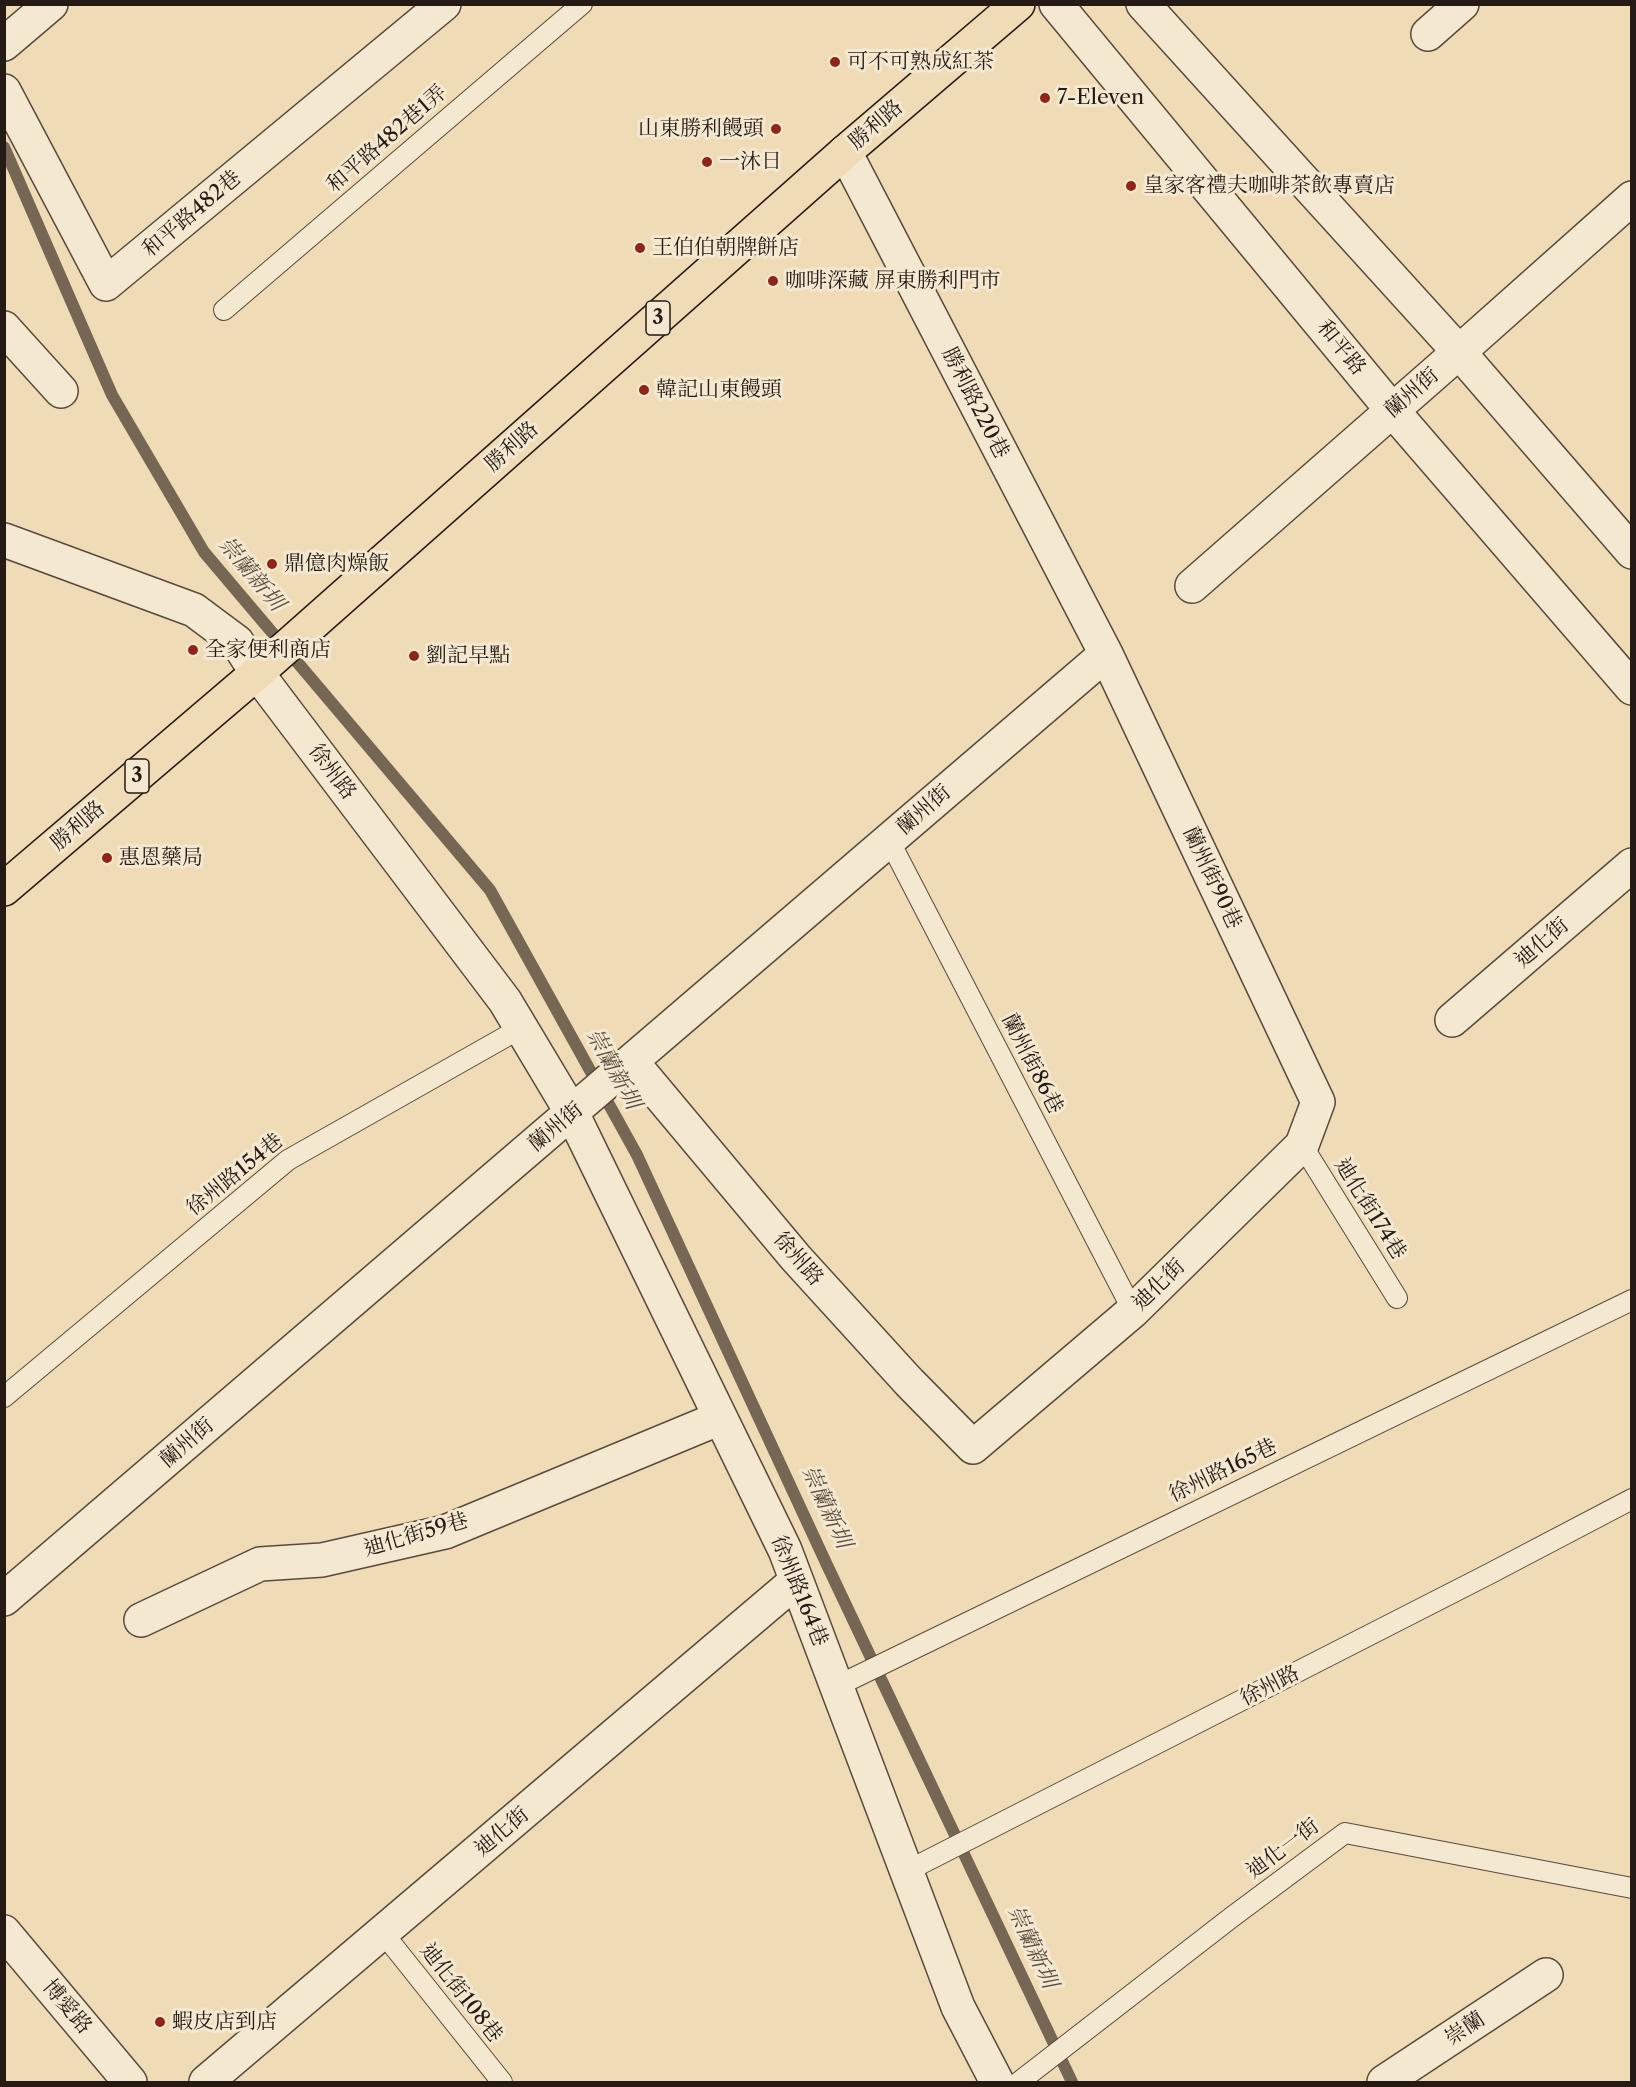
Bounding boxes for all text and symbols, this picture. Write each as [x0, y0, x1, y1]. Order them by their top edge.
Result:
place label: 可不可熟成紅茶 [847, 49, 994, 75]
marker: 可不可熟成紅茶 [828, 55, 842, 69]
street label: 和平路482巷1弄 [322, 80, 452, 198]
place label: 7-Eleven [1057, 85, 1144, 111]
marker: 7-Eleven [1038, 91, 1052, 105]
street label: 勝利路 [844, 95, 908, 155]
place label: 山東勝利饅頭 [638, 116, 764, 142]
marker: 山東勝利饅頭 [769, 122, 783, 136]
place label: 一沐日 [719, 149, 782, 175]
marker: 一沐日 [700, 155, 714, 169]
street label: 和平路482巷 [138, 166, 246, 262]
place label: 皇家客禮夫咖啡茶飲專賣店 [1143, 173, 1395, 199]
marker: 皇家客禮夫咖啡茶飲專賣店 [1124, 179, 1138, 193]
place label: 王伯伯朝牌餅店 [652, 235, 799, 261]
marker: 王伯伯朝牌餅店 [633, 241, 647, 255]
place label: 咖啡深藏 屏東勝利門市 [785, 268, 1001, 294]
marker: 咖啡深藏 屏東勝利門市 [766, 274, 780, 288]
road number: 3 [646, 301, 670, 335]
street label: 和平路 [1311, 316, 1371, 380]
street label: 勝利路220巷 [936, 343, 1014, 463]
street label: 蘭州街 [1380, 363, 1444, 423]
place label: 韓記山東饅頭 [656, 377, 782, 403]
marker: 韓記山東饅頭 [637, 383, 651, 397]
street label: 勝利路 [480, 417, 544, 477]
water label: 崇蘭新圳 [213, 532, 289, 616]
place label: 鼎億肉燥飯 [284, 551, 389, 577]
marker: 鼎億肉燥飯 [265, 557, 279, 571]
place label: 全家便利商店 [205, 637, 331, 663]
marker: 全家便利商店 [186, 643, 200, 657]
place label: 劉記早點 [426, 643, 510, 669]
marker: 劉記早點 [407, 649, 421, 663]
street label: 徐州路 [303, 739, 361, 805]
road number: 3 [125, 759, 149, 793]
street label: 蘭州街 [892, 780, 956, 840]
street label: 勝利路 [46, 796, 110, 856]
street label: 蘭州街90巷 [1177, 823, 1247, 933]
place label: 惠恩藥局 [119, 845, 203, 871]
marker: 惠恩藥局 [100, 851, 114, 865]
street label: 迪化街 [1510, 913, 1574, 973]
street label: 蘭州街86巷 [996, 1010, 1068, 1118]
water label: 崇蘭新圳 [580, 1024, 646, 1114]
street label: 蘭州街 [524, 1097, 588, 1157]
street label: 徐州路154巷 [182, 1129, 288, 1221]
street label: 迪化街174巷 [1329, 1154, 1411, 1264]
street label: 徐州路 [768, 1227, 828, 1291]
street label: 迪化街 [1128, 1254, 1190, 1316]
street label: 蘭州街 [155, 1413, 219, 1473]
street label: 徐州路165巷 [1165, 1434, 1281, 1508]
water label: 崇蘭新圳 [795, 1462, 857, 1552]
street label: 迪化街59巷 [361, 1508, 471, 1562]
street label: 徐州路164巷 [765, 1532, 833, 1650]
street label: 徐州路 [1236, 1660, 1304, 1712]
street label: 迪化街 [470, 1802, 534, 1862]
street label: 迪化一街 [1242, 1814, 1324, 1884]
water label: 崇蘭新圳 [1001, 1902, 1063, 1992]
street label: 迪化街108巷 [415, 1939, 507, 2047]
street label: 博愛路 [37, 1975, 97, 2039]
street label: 崇蘭 [1441, 2007, 1489, 2051]
place label: 蝦皮店到店 [172, 2009, 277, 2035]
marker: 蝦皮店到店 [153, 2015, 167, 2029]

